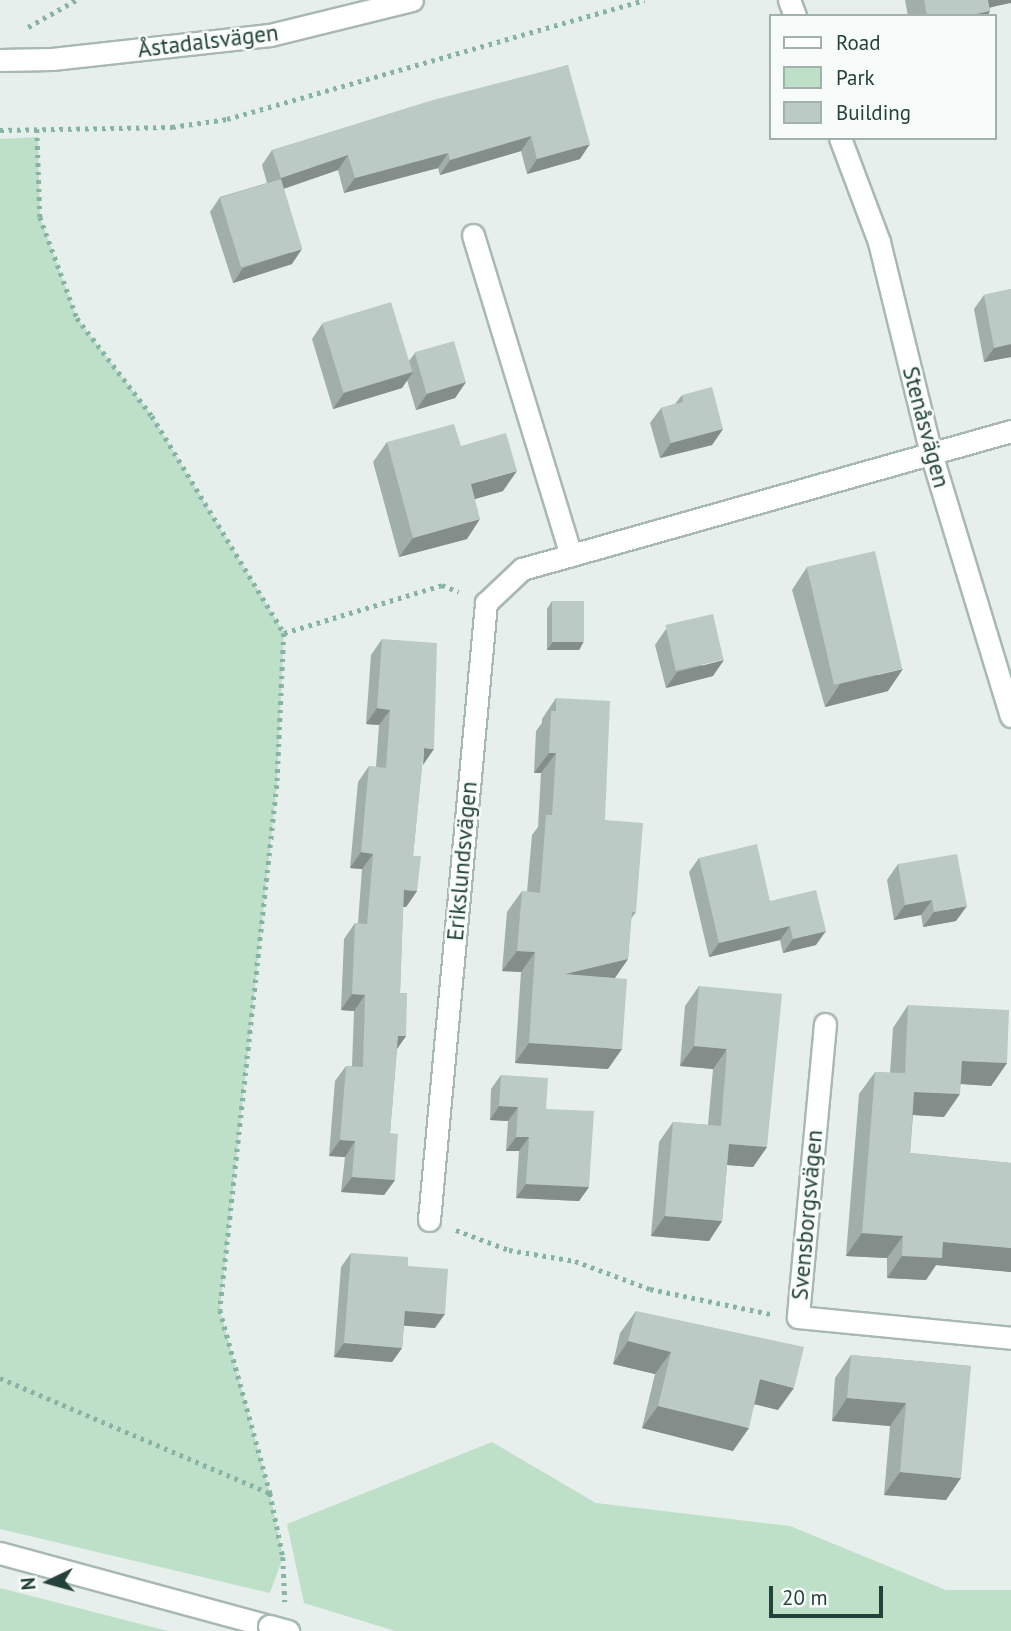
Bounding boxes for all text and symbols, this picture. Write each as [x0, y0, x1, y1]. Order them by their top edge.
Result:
legend [769, 14, 997, 140]
street label: Åstadalsvägen [136, 19, 280, 63]
text: Road [836, 29, 880, 56]
text: Park [836, 64, 875, 91]
text: Building [836, 99, 911, 126]
street label: Stenåsvägen [897, 363, 955, 491]
street label: Erikslundsvägen [441, 780, 483, 942]
street label: Svensborgsvägen [786, 1129, 828, 1301]
north arrow [14, 1547, 84, 1617]
scale bar [773, 1572, 887, 1616]
text: N [16, 1577, 41, 1591]
text: 20 m [782, 1584, 828, 1611]

